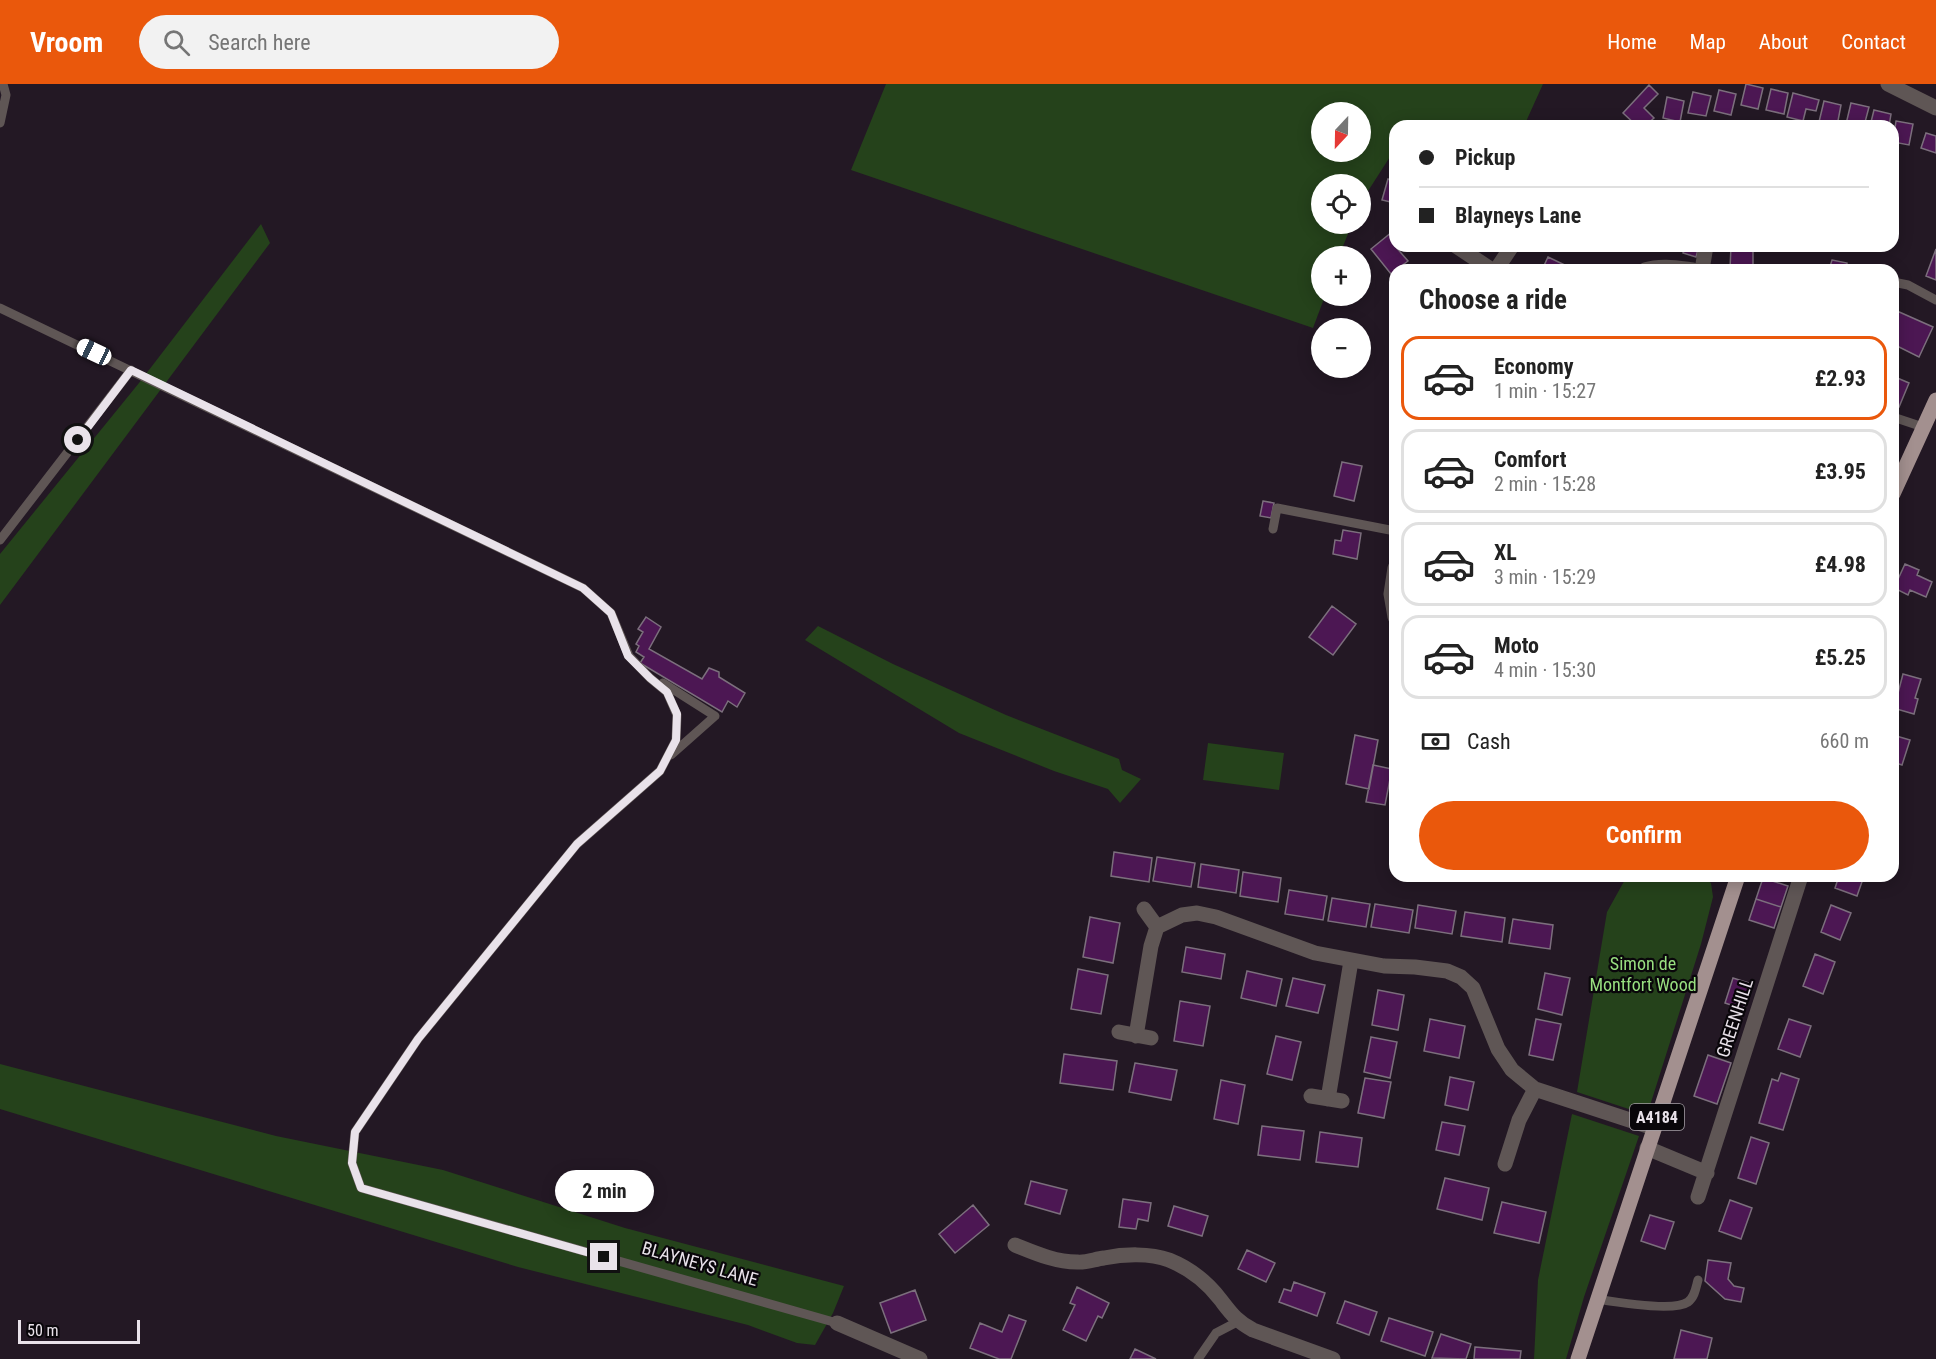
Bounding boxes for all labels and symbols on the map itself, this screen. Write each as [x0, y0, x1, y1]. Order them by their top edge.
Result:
north arrow [1311, 102, 1371, 162]
car [74, 336, 114, 368]
route start [64, 426, 91, 453]
park label: Simon de Montfort Wood [1589, 953, 1697, 995]
street label: GREENHILL [1712, 975, 1757, 1060]
road number: A4184 [1630, 1104, 1684, 1130]
callout: 2 min [554, 1170, 654, 1212]
street label: BLAYNEYS LANE [640, 1237, 761, 1290]
route end [590, 1243, 617, 1270]
scale bar [18, 1317, 140, 1344]

